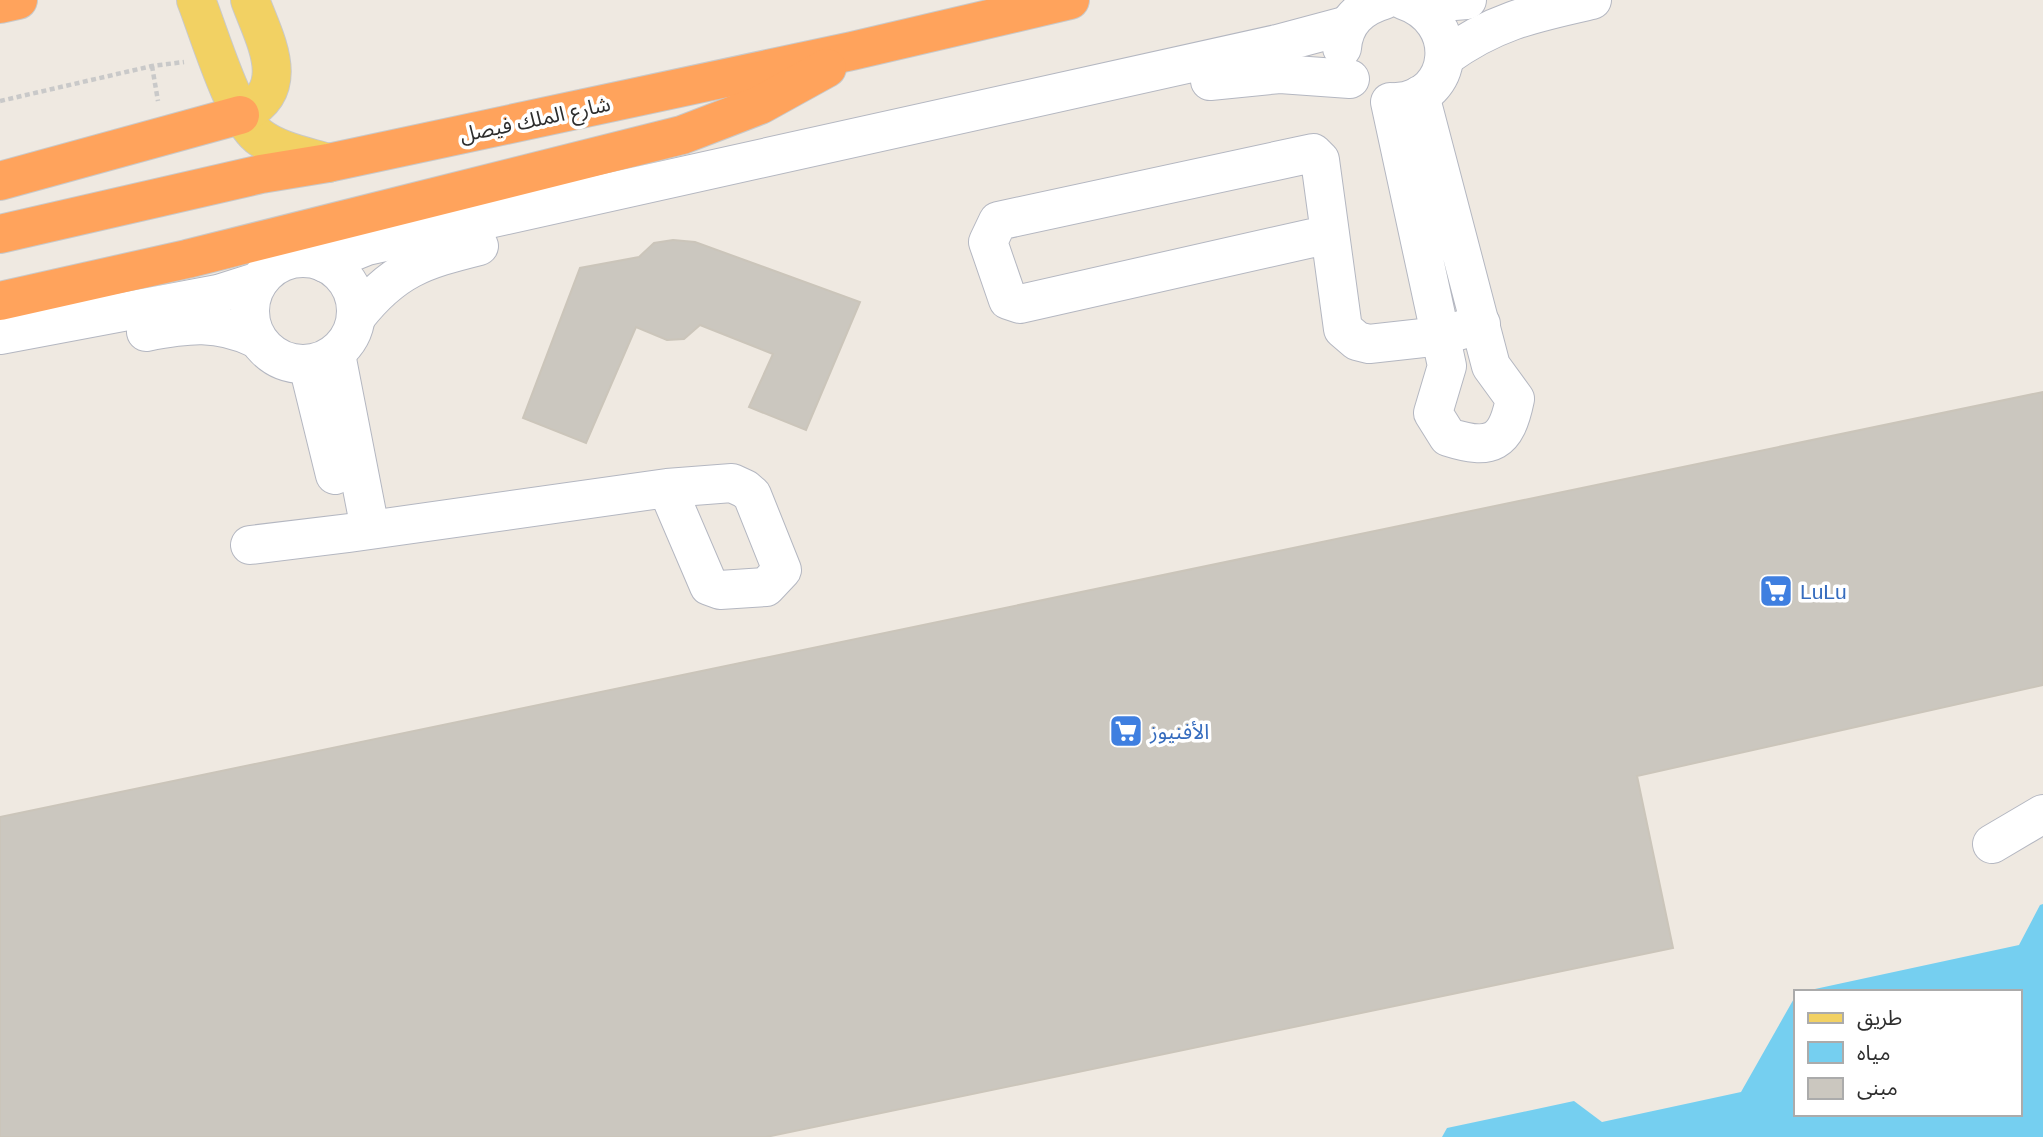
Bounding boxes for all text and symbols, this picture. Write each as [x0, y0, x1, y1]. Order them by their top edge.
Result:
street label: شارع الملك فيصل [458, 92, 613, 150]
supermarket icon: LuLu [1757, 572, 1795, 610]
place label: LuLu [1800, 580, 1847, 603]
supermarket icon: الأفنيوز [1107, 712, 1145, 750]
place label: الأفنيوز [1149, 720, 1209, 744]
legend [1794, 990, 2022, 1116]
text: طريق [1857, 1006, 1902, 1031]
text: مياه [1857, 1041, 1890, 1064]
text: مبنى [1857, 1076, 1898, 1100]

